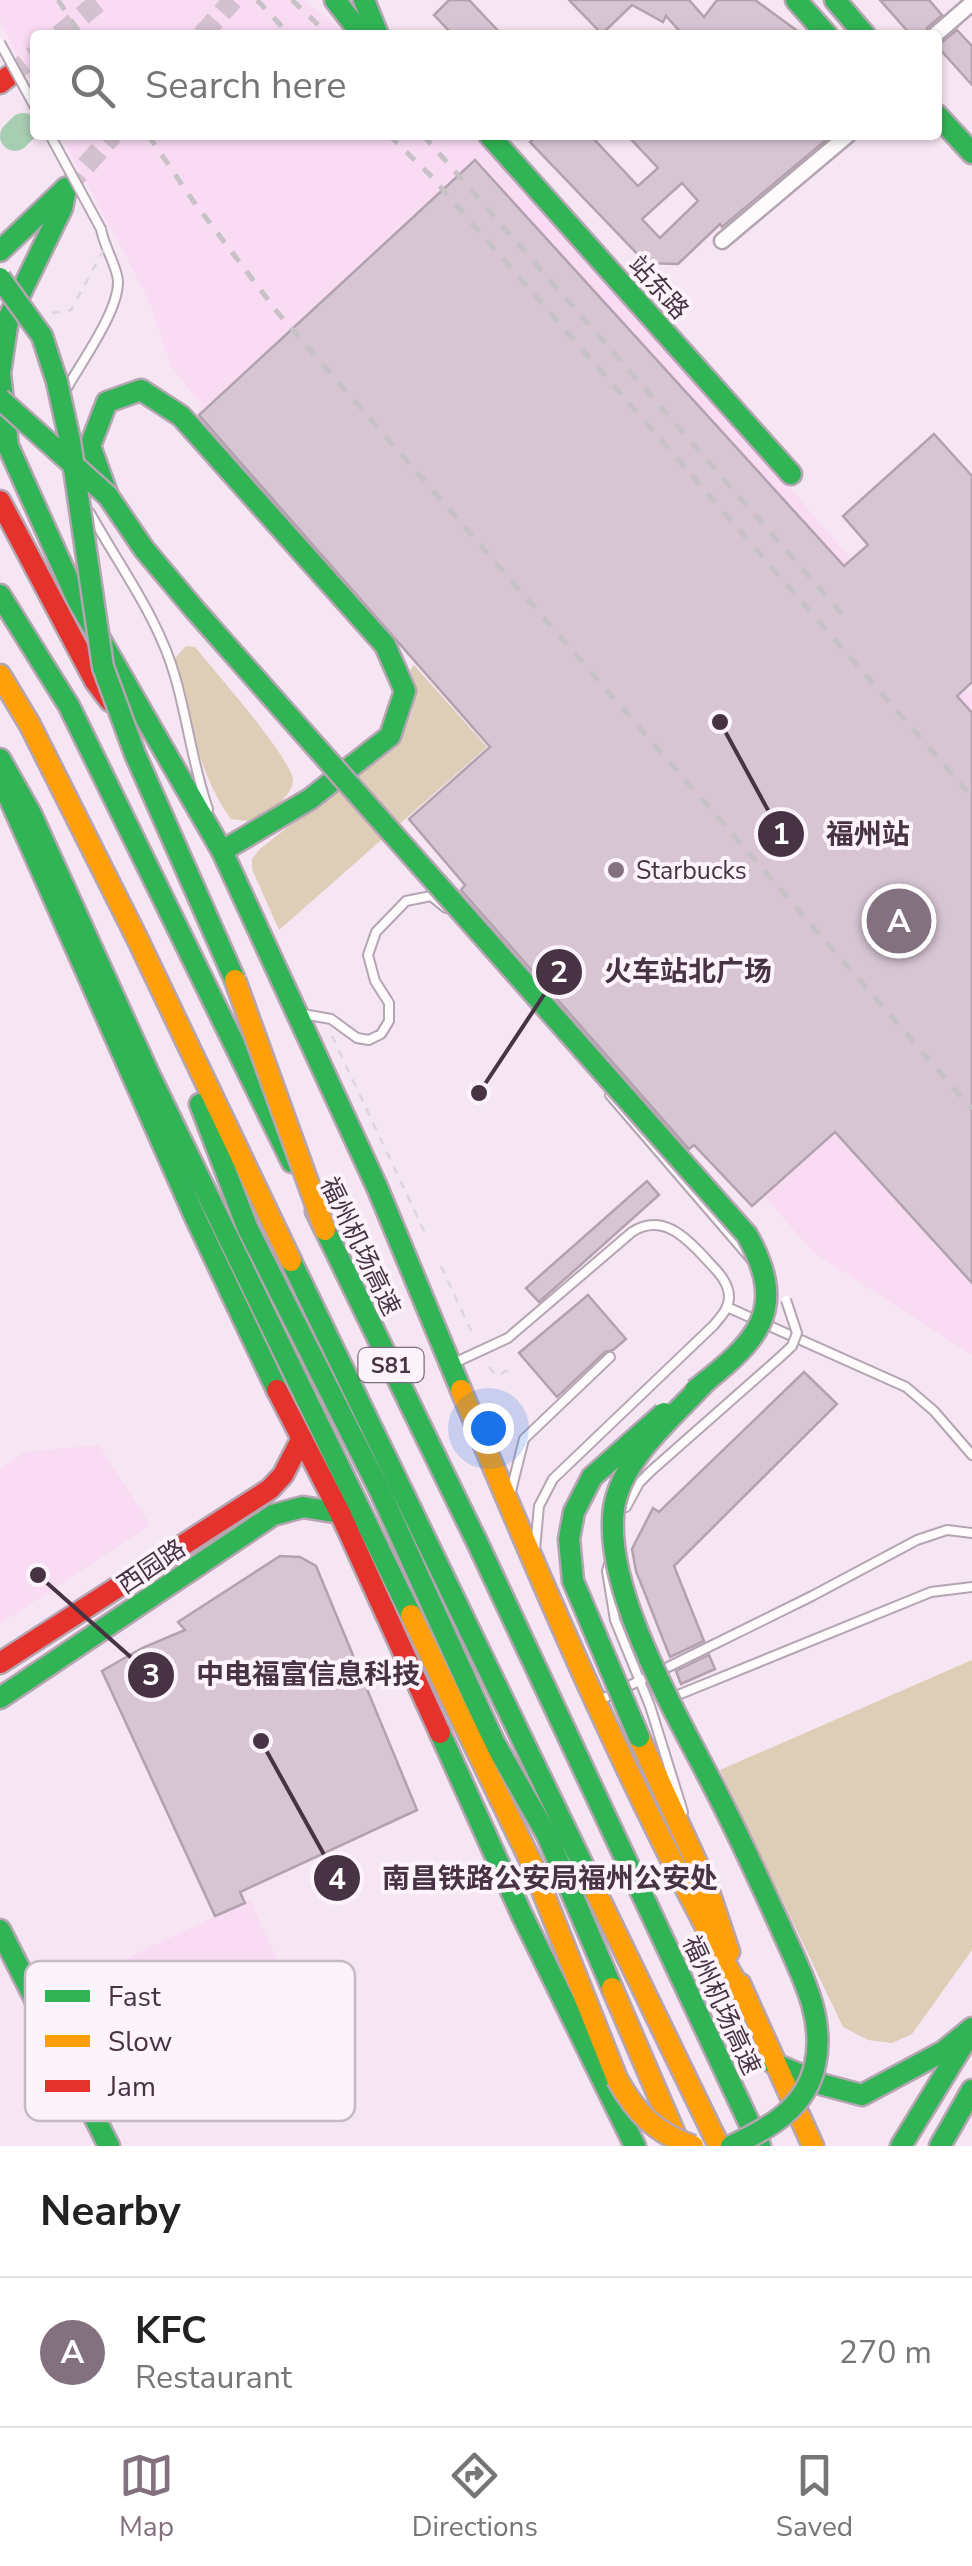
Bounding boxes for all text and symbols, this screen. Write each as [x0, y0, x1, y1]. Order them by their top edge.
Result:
search box [30, 30, 942, 140]
icon: search [65, 58, 120, 113]
text: Search here [145, 60, 346, 111]
street label: 站东路 [621, 248, 696, 327]
callout: 福州站 [756, 805, 930, 863]
text: 1 [772, 814, 790, 855]
text: 福州站 [826, 816, 910, 854]
place label: Starbucks [636, 854, 747, 888]
marker: Starbucks [605, 859, 627, 881]
pin: A [866, 884, 932, 958]
callout: 火车站北广场 [534, 943, 792, 1001]
text: 2 [550, 952, 568, 993]
text: 火车站北广场 [604, 953, 772, 991]
street label: 福州机场高速 [312, 1172, 408, 1321]
road number: S81 [358, 1348, 424, 1382]
your location [463, 1403, 514, 1454]
street label: 西园路 [111, 1532, 192, 1602]
callout: 中电福富信息科技 [126, 1646, 440, 1704]
text: 3 [142, 1655, 160, 1696]
text: 中电福富信息科技 [196, 1656, 420, 1694]
callout: 南昌铁路公安局福州公安处 [312, 1849, 738, 1907]
text: 4 [328, 1859, 346, 1900]
text: 南昌铁路公安局福州公安处 [382, 1860, 718, 1898]
street label: 福州机场高速 [674, 1930, 768, 2081]
legend [25, 1961, 355, 2121]
text: Fast [108, 1978, 161, 2016]
text: Slow [108, 2023, 172, 2061]
text: Jam [107, 2068, 156, 2106]
text: Nearby [40, 2183, 181, 2240]
text: KFC [135, 2305, 207, 2356]
text: A [61, 2331, 84, 2374]
text: 270 m [839, 2331, 932, 2374]
text: Restaurant [135, 2356, 292, 2399]
tab: Map [119, 2448, 174, 2546]
tab: Directions [412, 2448, 538, 2546]
tab: Saved [776, 2448, 853, 2546]

